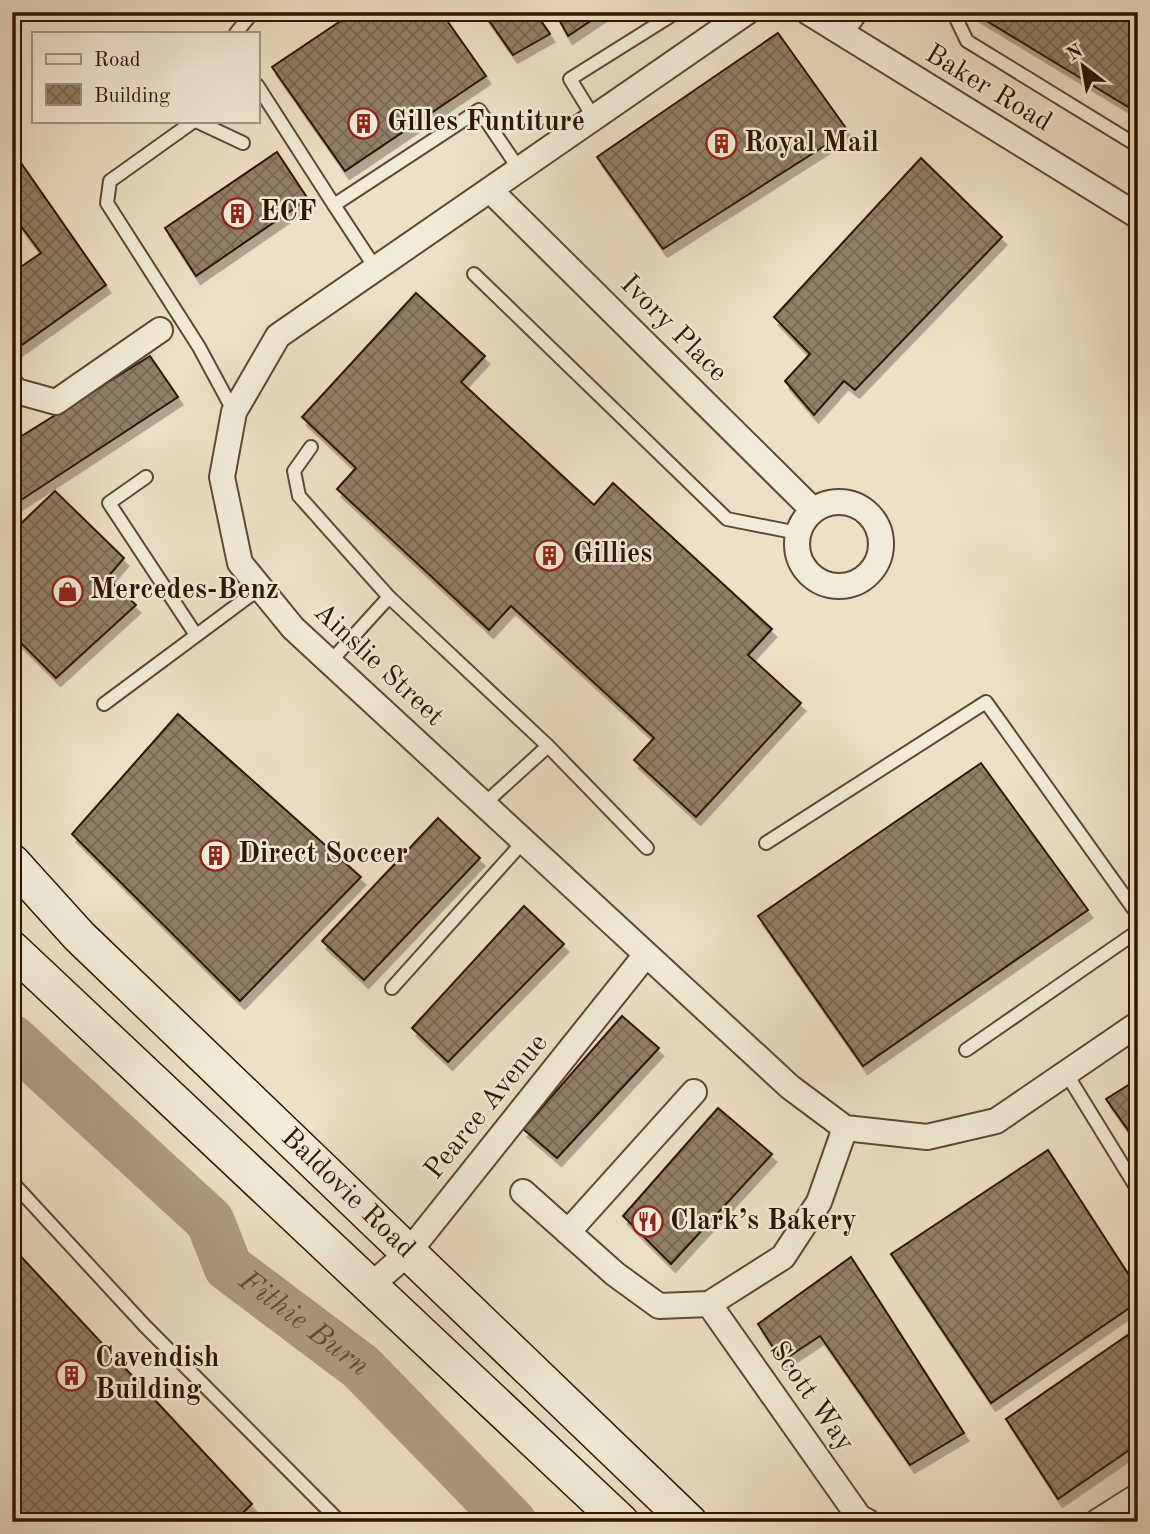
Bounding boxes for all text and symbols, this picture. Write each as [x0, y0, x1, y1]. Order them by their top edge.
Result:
legend [32, 32, 259, 122]
north arrow [1048, 32, 1118, 102]
street label: Baker Road [920, 40, 1056, 138]
text: N [1064, 41, 1087, 65]
text: Road [94, 50, 141, 71]
text: Building [94, 86, 171, 107]
building icon: Gilles Funtiture [347, 106, 381, 140]
place label: Gilles Funtiture [387, 109, 585, 137]
building icon: Royal Mail [704, 127, 738, 161]
place label: Royal Mail [744, 130, 879, 158]
building icon: ECF [220, 196, 254, 230]
place label: ECF [260, 199, 317, 227]
street label: Ivory Place [614, 270, 732, 388]
building icon: Gillies [533, 538, 567, 572]
place label: Gillies [573, 541, 652, 569]
shop icon: Mercedes-Benz [50, 574, 84, 608]
place label: Mercedes-Benz [90, 577, 279, 605]
street label: Ainslie Street [308, 598, 448, 732]
building icon: Direct Soccer [198, 838, 232, 872]
place label: Direct Soccer [238, 841, 408, 869]
street label: Pearce Avenue [420, 1029, 554, 1185]
street label: Baldovie Road [275, 1124, 420, 1264]
restaurant icon: Clark’s Bakery [630, 1205, 664, 1239]
place label: Clark’s Bakery [670, 1208, 857, 1236]
water label: Fithie Burn [232, 1265, 374, 1382]
street label: Scott Way [763, 1337, 859, 1457]
place label: Cavendish Building [95, 1345, 220, 1405]
building icon: Cavendish Building [55, 1358, 89, 1392]

